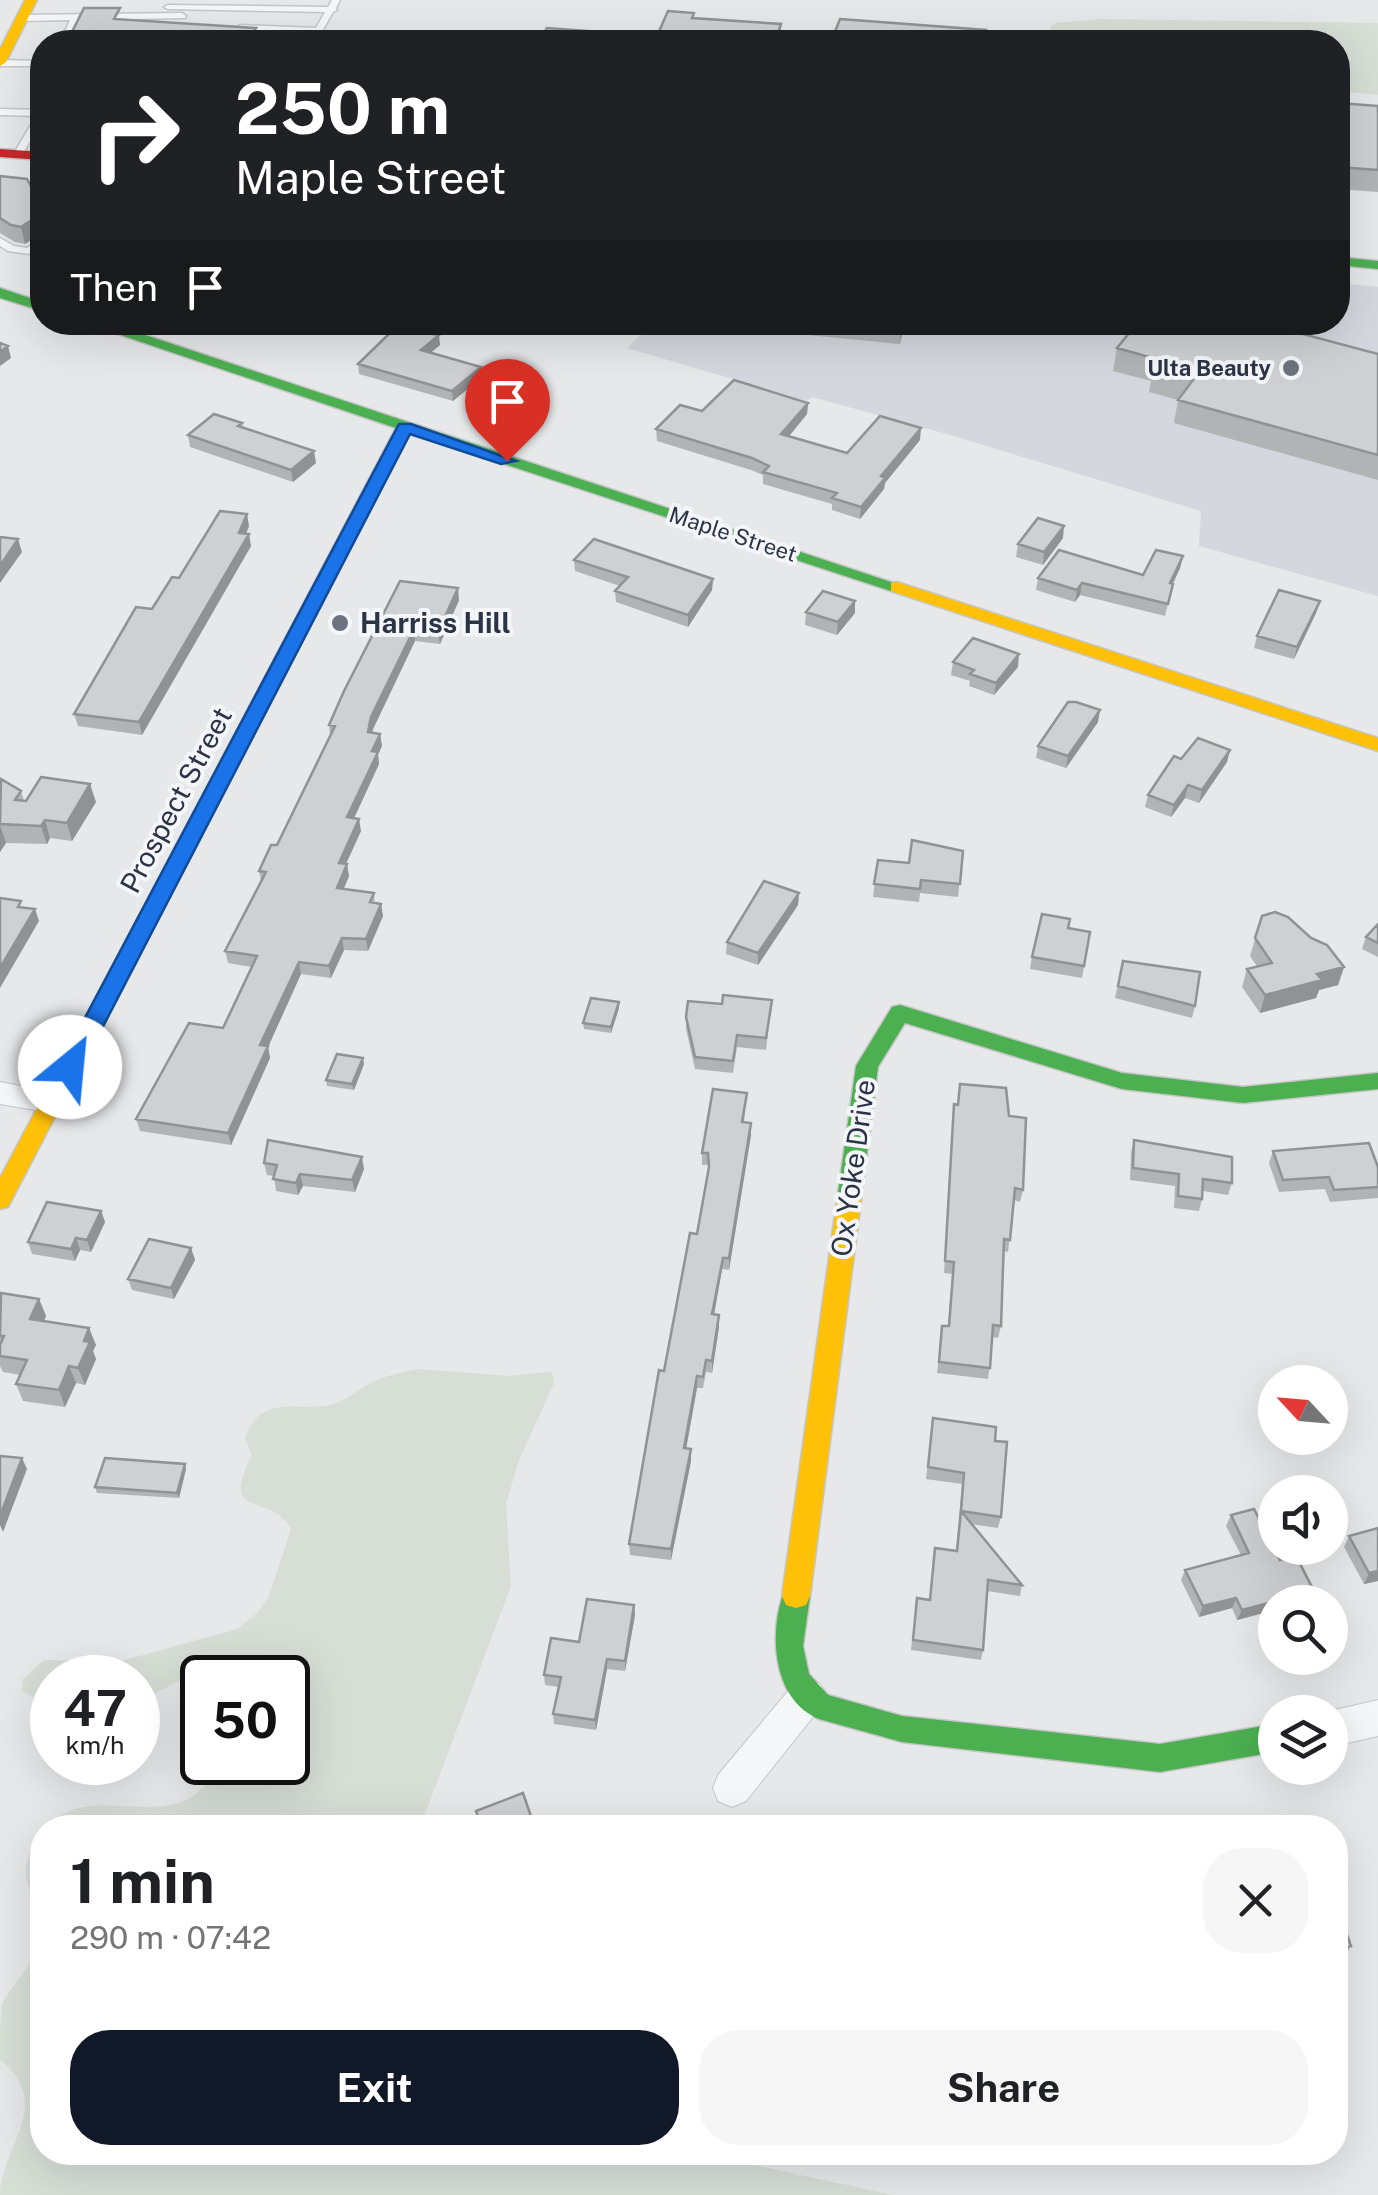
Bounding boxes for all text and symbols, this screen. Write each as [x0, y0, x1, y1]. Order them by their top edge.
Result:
text: 250 m [235, 67, 450, 150]
icon: right [70, 70, 200, 200]
text: Maple Street [235, 151, 506, 204]
icon: arrive [178, 260, 233, 315]
text: Then [70, 265, 158, 310]
place label: Ulta Beauty [1147, 355, 1272, 381]
marker: Ulta Beauty [1280, 357, 1302, 379]
pin [465, 359, 550, 462]
icon: arrive [480, 374, 535, 429]
street label: Maple Street [666, 501, 800, 567]
place label: Harriss Hill [360, 606, 511, 639]
marker: Harriss Hill [329, 612, 351, 634]
street label: Prospect Street [113, 701, 238, 898]
position arrow [18, 1015, 122, 1119]
street label: Ox Yoke Drive [824, 1077, 881, 1258]
north arrow [1258, 1365, 1348, 1455]
map controls [1258, 1365, 1348, 1785]
button: sound [1258, 1475, 1348, 1565]
button: search [1258, 1585, 1348, 1675]
speed limit sign: 50 [180, 1655, 310, 1785]
text: 47 [63, 1678, 127, 1737]
button: layers [1258, 1695, 1348, 1785]
text: km/h [66, 1730, 124, 1760]
text: 1 min [70, 1846, 215, 1917]
button: close [1203, 1848, 1308, 1953]
text: 290 m · 07:42 [70, 1919, 271, 1956]
button: Exit [70, 2030, 679, 2145]
button: Share [699, 2030, 1308, 2145]

